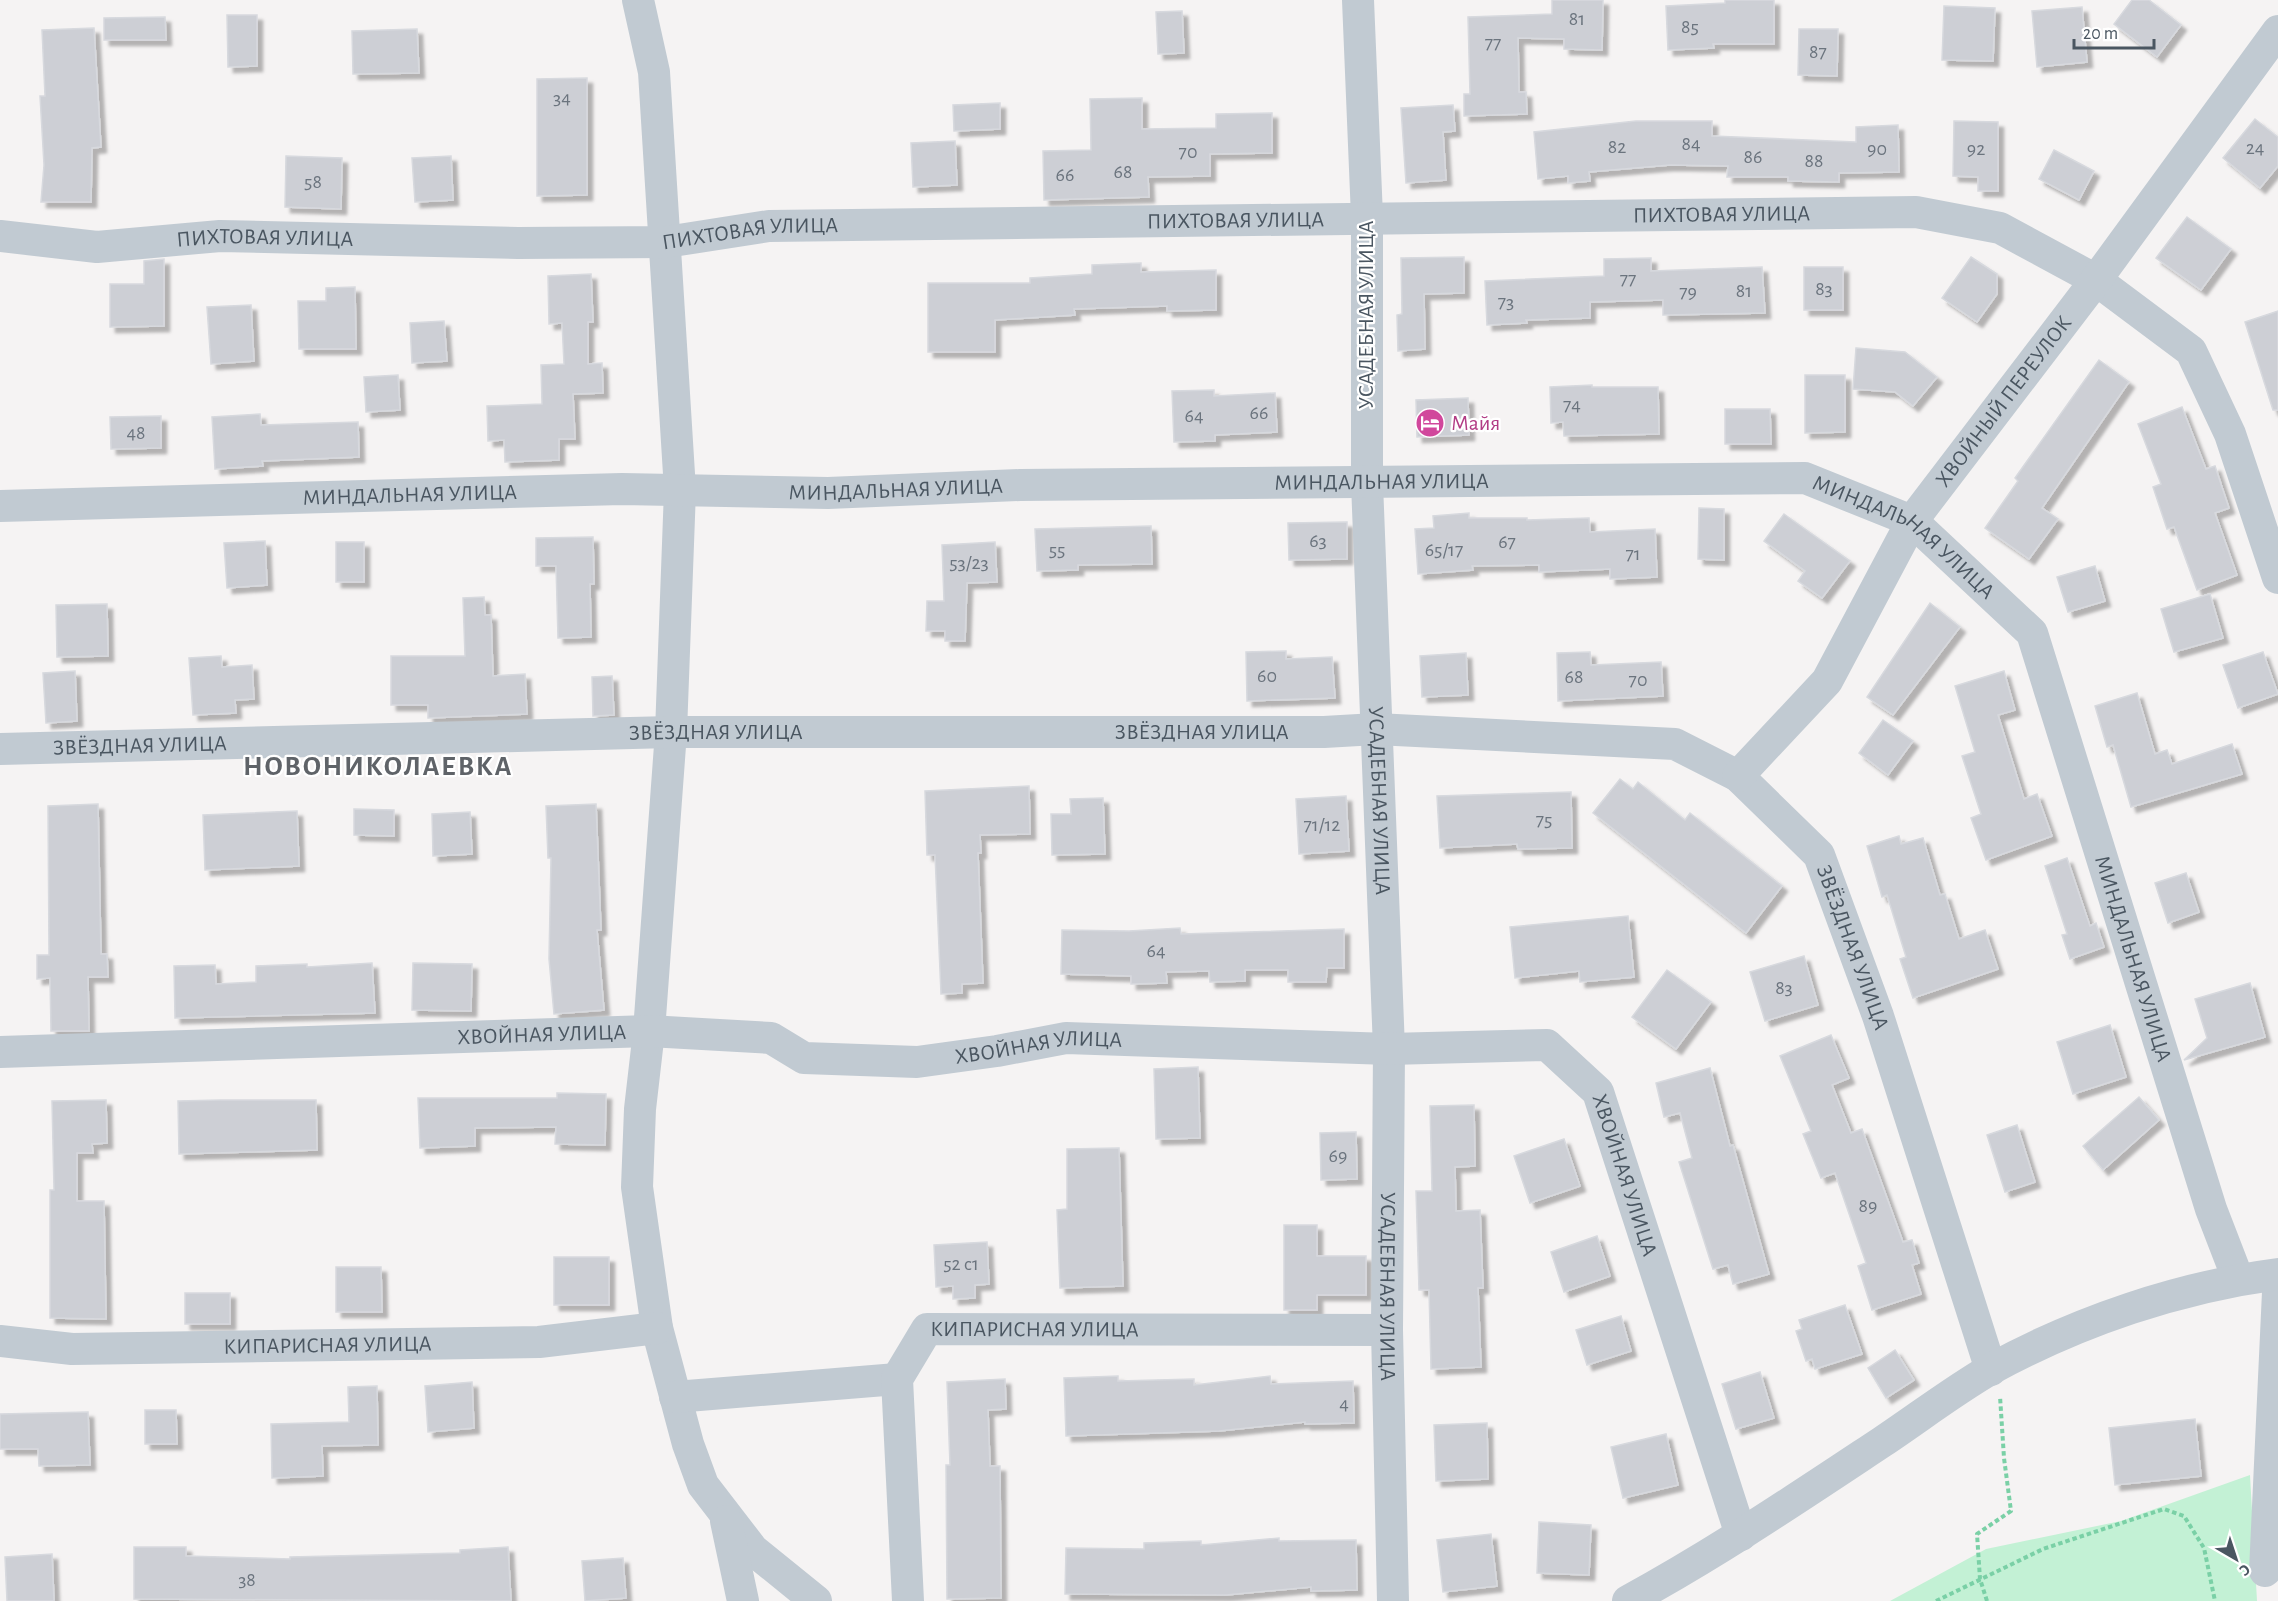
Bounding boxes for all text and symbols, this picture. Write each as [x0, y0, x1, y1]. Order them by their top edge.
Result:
house number: 81 [1569, 9, 1585, 29]
scale bar [2074, 12, 2154, 50]
house number: 85 [1681, 17, 1699, 37]
text: 20 m [2083, 25, 2118, 43]
house number: 77 [1485, 33, 1501, 53]
house number: 87 [1809, 42, 1827, 62]
house number: 34 [553, 88, 571, 108]
house number: 84 [1681, 134, 1701, 154]
house number: 82 [1608, 137, 1626, 157]
house number: 24 [2246, 138, 2264, 158]
house number: 90 [1867, 139, 1887, 159]
house number: 92 [1967, 139, 1985, 159]
house number: 70 [1179, 142, 1197, 162]
house number: 86 [1744, 147, 1762, 167]
house number: 88 [1805, 151, 1823, 171]
house number: 68 [1114, 162, 1132, 182]
house number: 66 [1056, 165, 1074, 185]
house number: 58 [304, 172, 322, 192]
street label: ПИХТОВАЯ УЛИЦА [1633, 202, 1810, 226]
street label: ПИХТОВАЯ УЛИЦА [1147, 208, 1324, 232]
street label: ПИХТОВАЯ УЛИЦА [661, 214, 838, 253]
street label: УСАДЕБНАЯ УЛИЦА [1355, 221, 1377, 409]
street label: ПИХТОВАЯ УЛИЦА [176, 225, 354, 251]
house number: 77 [1620, 269, 1636, 289]
house number: 83 [1815, 279, 1833, 299]
house number: 81 [1736, 281, 1752, 301]
house number: 79 [1679, 282, 1697, 302]
house number: 73 [1498, 292, 1514, 312]
street label: ХВОЙНЫЙ ПЕРЕУЛОК [1931, 312, 2076, 491]
house number: 74 [1563, 395, 1581, 415]
house number: 66 [1250, 403, 1268, 423]
house number: 64 [1184, 406, 1204, 426]
hotel icon: Майя [1414, 407, 1446, 439]
place label: Майя [1451, 412, 1500, 434]
house number: 48 [126, 423, 146, 443]
street label: МИНДАЛЬНАЯ УЛИЦА [1274, 470, 1489, 494]
street label: МИНДАЛЬНАЯ УЛИЦА [1809, 471, 1999, 603]
street label: МИНДАЛЬНАЯ УЛИЦА [788, 475, 1003, 504]
street label: МИНДАЛЬНАЯ УЛИЦА [302, 481, 517, 509]
house number: 63 [1309, 531, 1327, 551]
house number: 67 [1498, 532, 1516, 552]
house number: 55 [1049, 540, 1065, 560]
house number: 65/17 [1425, 540, 1463, 560]
house number: 71 [1625, 544, 1641, 564]
house number: 53/23 [949, 553, 989, 573]
house number: 60 [1257, 666, 1277, 686]
house number: 68 [1565, 667, 1583, 687]
house number: 70 [1629, 670, 1647, 690]
street label: УСАДЕБНАЯ УЛИЦА [1365, 706, 1394, 895]
street label: ЗВЁЗДНАЯ УЛИЦА [629, 721, 803, 744]
street label: ЗВЁЗДНАЯ УЛИЦА [1115, 721, 1289, 743]
street label: ЗВЁЗДНАЯ УЛИЦА [53, 732, 227, 759]
district label: НОВОНИКОЛАЕВКА [243, 753, 513, 781]
house number: 75 [1536, 810, 1552, 830]
house number: 71/12 [1304, 815, 1340, 835]
street label: МИНДАЛЬНАЯ УЛИЦА [2091, 853, 2176, 1064]
street label: ЗВЁЗДНАЯ УЛИЦА [1813, 862, 1893, 1033]
house number: 64 [1146, 941, 1166, 961]
house number: 83 [1775, 978, 1793, 998]
street label: ХВОЙНАЯ УЛИЦА [457, 1021, 627, 1048]
street label: ХВОЙНАЯ УЛИЦА [953, 1027, 1123, 1068]
street label: ХВОЙНАЯ УЛИЦА [1588, 1091, 1661, 1259]
house number: 69 [1329, 1146, 1347, 1166]
street label: УСАДЕБНАЯ УЛИЦА [1376, 1192, 1399, 1381]
house number: 89 [1859, 1196, 1877, 1216]
house number: 52 с1 [943, 1254, 979, 1274]
street label: КИПАРИСНАЯ УЛИЦА [930, 1318, 1139, 1340]
street label: КИПАРИСНАЯ УЛИЦА [223, 1333, 432, 1358]
house number: 4 [1339, 1394, 1349, 1414]
north arrow [2206, 1529, 2266, 1589]
text: С [2236, 1561, 2253, 1579]
house number: 38 [238, 1570, 256, 1590]

